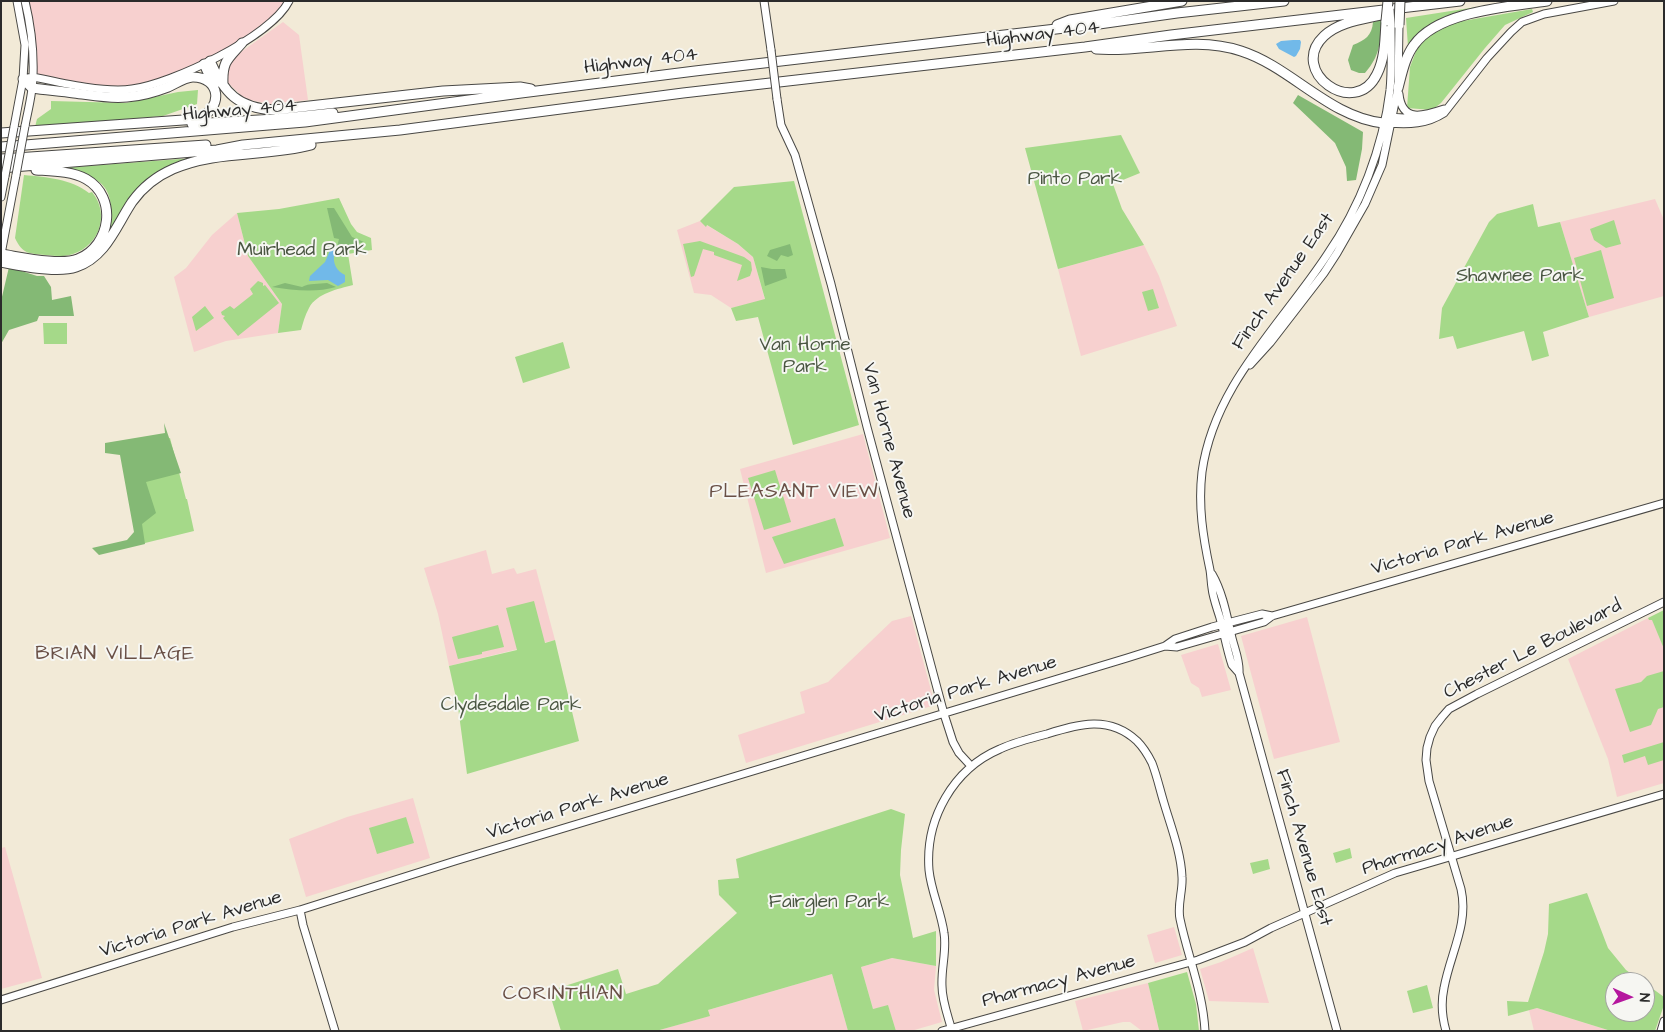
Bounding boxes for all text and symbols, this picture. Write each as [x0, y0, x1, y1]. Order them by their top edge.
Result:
street label: Highway 404 [985, 17, 1101, 53]
street label: Highway 404 [583, 44, 699, 80]
street label: Highway 404 [182, 95, 298, 127]
park label: Pinto Park [1028, 169, 1122, 191]
street label: Finch Avenue East [1228, 209, 1340, 355]
park label: Muirhead Park [237, 240, 367, 262]
park label: Shawnee Park [1456, 266, 1584, 288]
park label: Van Horne Park [759, 335, 851, 379]
street label: Van Horne Avenue [856, 361, 920, 521]
district label: PLEASANT VIEW [708, 481, 880, 505]
street label: Victoria Park Avenue [1369, 507, 1557, 581]
street label: Chester Le Boulevard [1440, 595, 1626, 705]
district label: BRIAN VILLAGE [34, 643, 196, 667]
street label: Victoria Park Avenue [872, 651, 1060, 729]
park label: Clydesdale Park [441, 695, 581, 717]
street label: Finch Avenue East [1270, 767, 1336, 929]
street label: Victoria Park Avenue [484, 768, 672, 846]
street label: Pharmacy Avenue [1359, 811, 1517, 881]
street label: Victoria Park Avenue [97, 886, 285, 964]
park label: Fairglen Park [769, 892, 889, 914]
street label: Pharmacy Avenue [980, 951, 1138, 1013]
north arrow [1605, 972, 1655, 1022]
district label: CORINTHIAN [502, 983, 624, 1007]
text: N [1634, 993, 1654, 1002]

